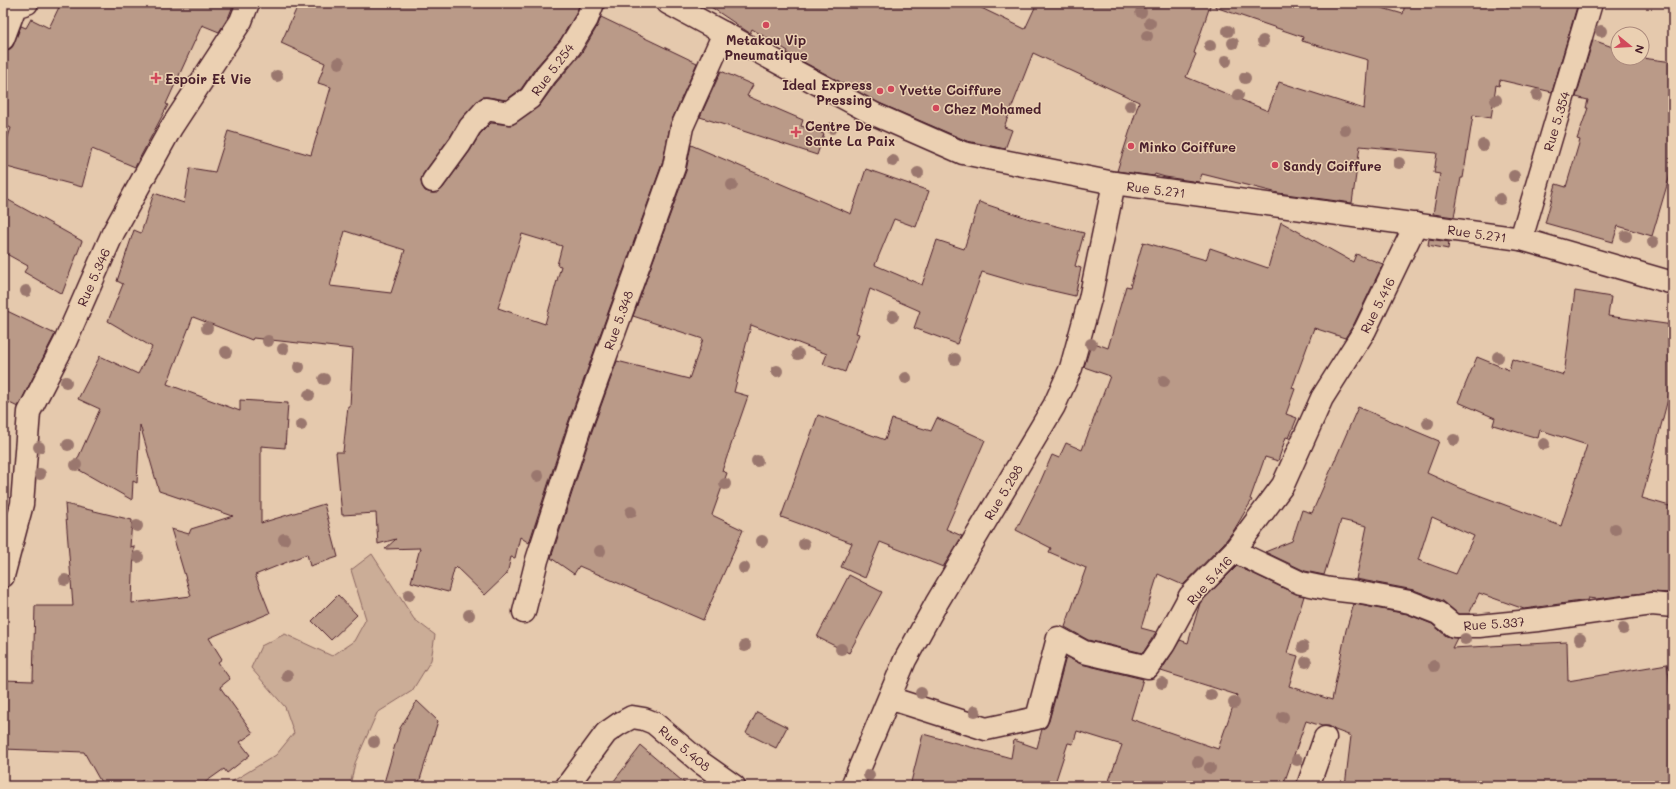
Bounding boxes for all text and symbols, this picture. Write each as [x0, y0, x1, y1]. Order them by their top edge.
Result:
marker: Metakou Vip Pneumatique [761, 20, 771, 30]
north arrow [1610, 26, 1650, 66]
place label: Metakou Vip Pneumatique [724, 31, 808, 63]
street label: Rue 5.254 [527, 39, 578, 99]
text: N [1632, 43, 1648, 56]
place label: Espoir Et Vie [165, 70, 252, 87]
marker: Espoir Et Vie [150, 72, 162, 84]
place label: Ideal Express Pressing [782, 76, 872, 108]
place label: Yvette Coiffure [899, 81, 1002, 98]
marker: Yvette Coiffure [886, 84, 896, 94]
marker: Ideal Express Pressing [875, 86, 885, 96]
street label: Rue 5.354 [1539, 89, 1573, 153]
place label: Chez Mohamed [944, 100, 1041, 117]
marker: Chez Mohamed [931, 103, 941, 113]
place label: Centre De Sante La Paix [805, 117, 895, 149]
marker: Centre De Sante La Paix [790, 126, 802, 138]
place label: Minko Coiffure [1139, 138, 1236, 155]
marker: Minko Coiffure [1126, 141, 1136, 151]
place label: Sandy Coiffure [1283, 157, 1382, 175]
marker: Sandy Coiffure [1270, 160, 1280, 170]
street label: Rue 5.271 [1126, 177, 1186, 201]
street label: Rue 5.271 [1446, 220, 1508, 246]
street label: Rue 5.346 [73, 245, 113, 309]
street label: Rue 5.416 [1356, 274, 1398, 336]
street label: Rue 5.348 [599, 288, 637, 352]
street label: Rue 5.298 [980, 461, 1026, 523]
street label: Rue 5.416 [1182, 552, 1236, 608]
street label: Rue 5.337 [1463, 612, 1525, 634]
street label: Rue 5.408 [656, 721, 715, 775]

